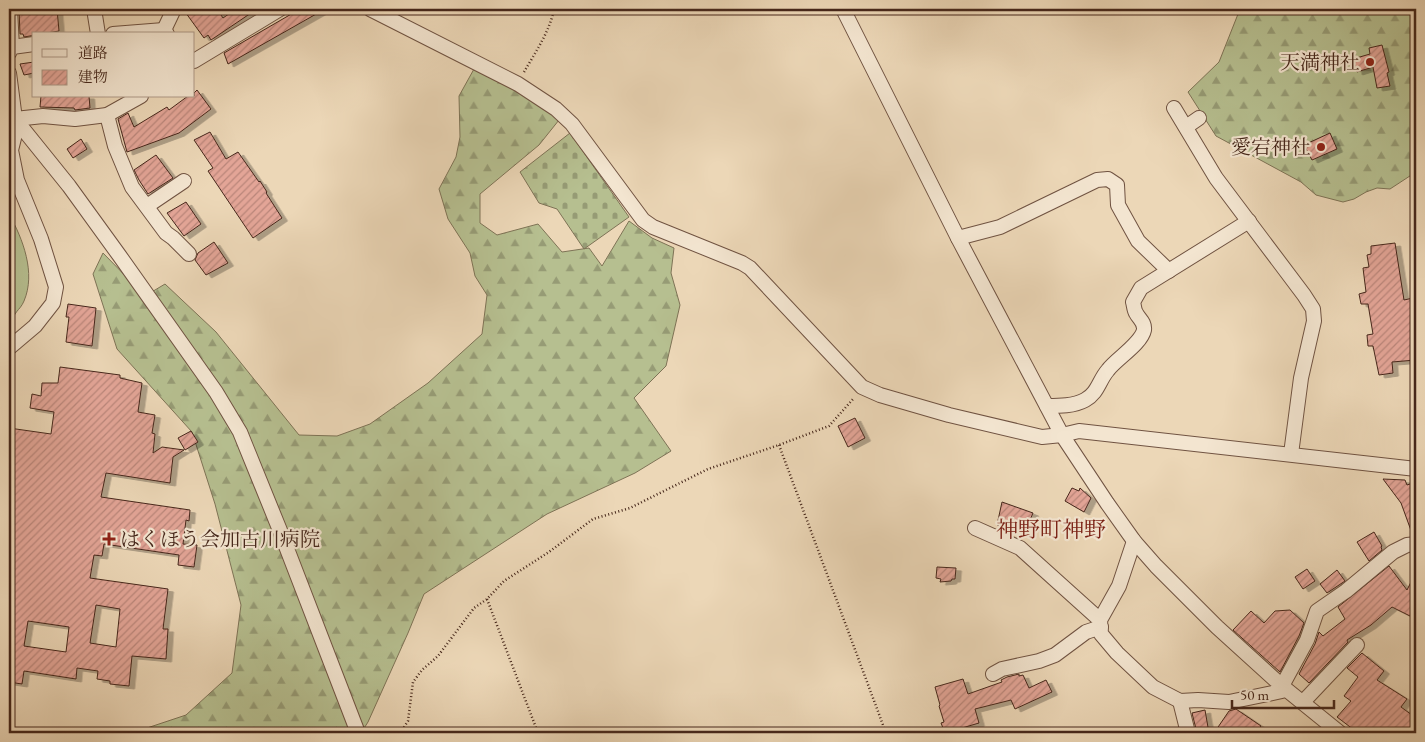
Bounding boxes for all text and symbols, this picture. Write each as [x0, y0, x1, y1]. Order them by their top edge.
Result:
legend [32, 32, 195, 98]
text: 道路 [78, 43, 108, 62]
place label: 天満神社 [1280, 49, 1360, 75]
marker: 天満神社 [1364, 56, 1376, 68]
text: 建物 [78, 67, 108, 86]
place label: 愛宕神社 [1231, 134, 1311, 160]
marker: 愛宕神社 [1315, 141, 1327, 153]
district label: 神野町神野 [996, 515, 1106, 544]
place label: はくほう会加古川病院 [120, 526, 320, 552]
marker: はくほう会加古川病院 [102, 532, 116, 546]
scale bar [1232, 677, 1335, 709]
text: 50 m [1240, 685, 1269, 704]

